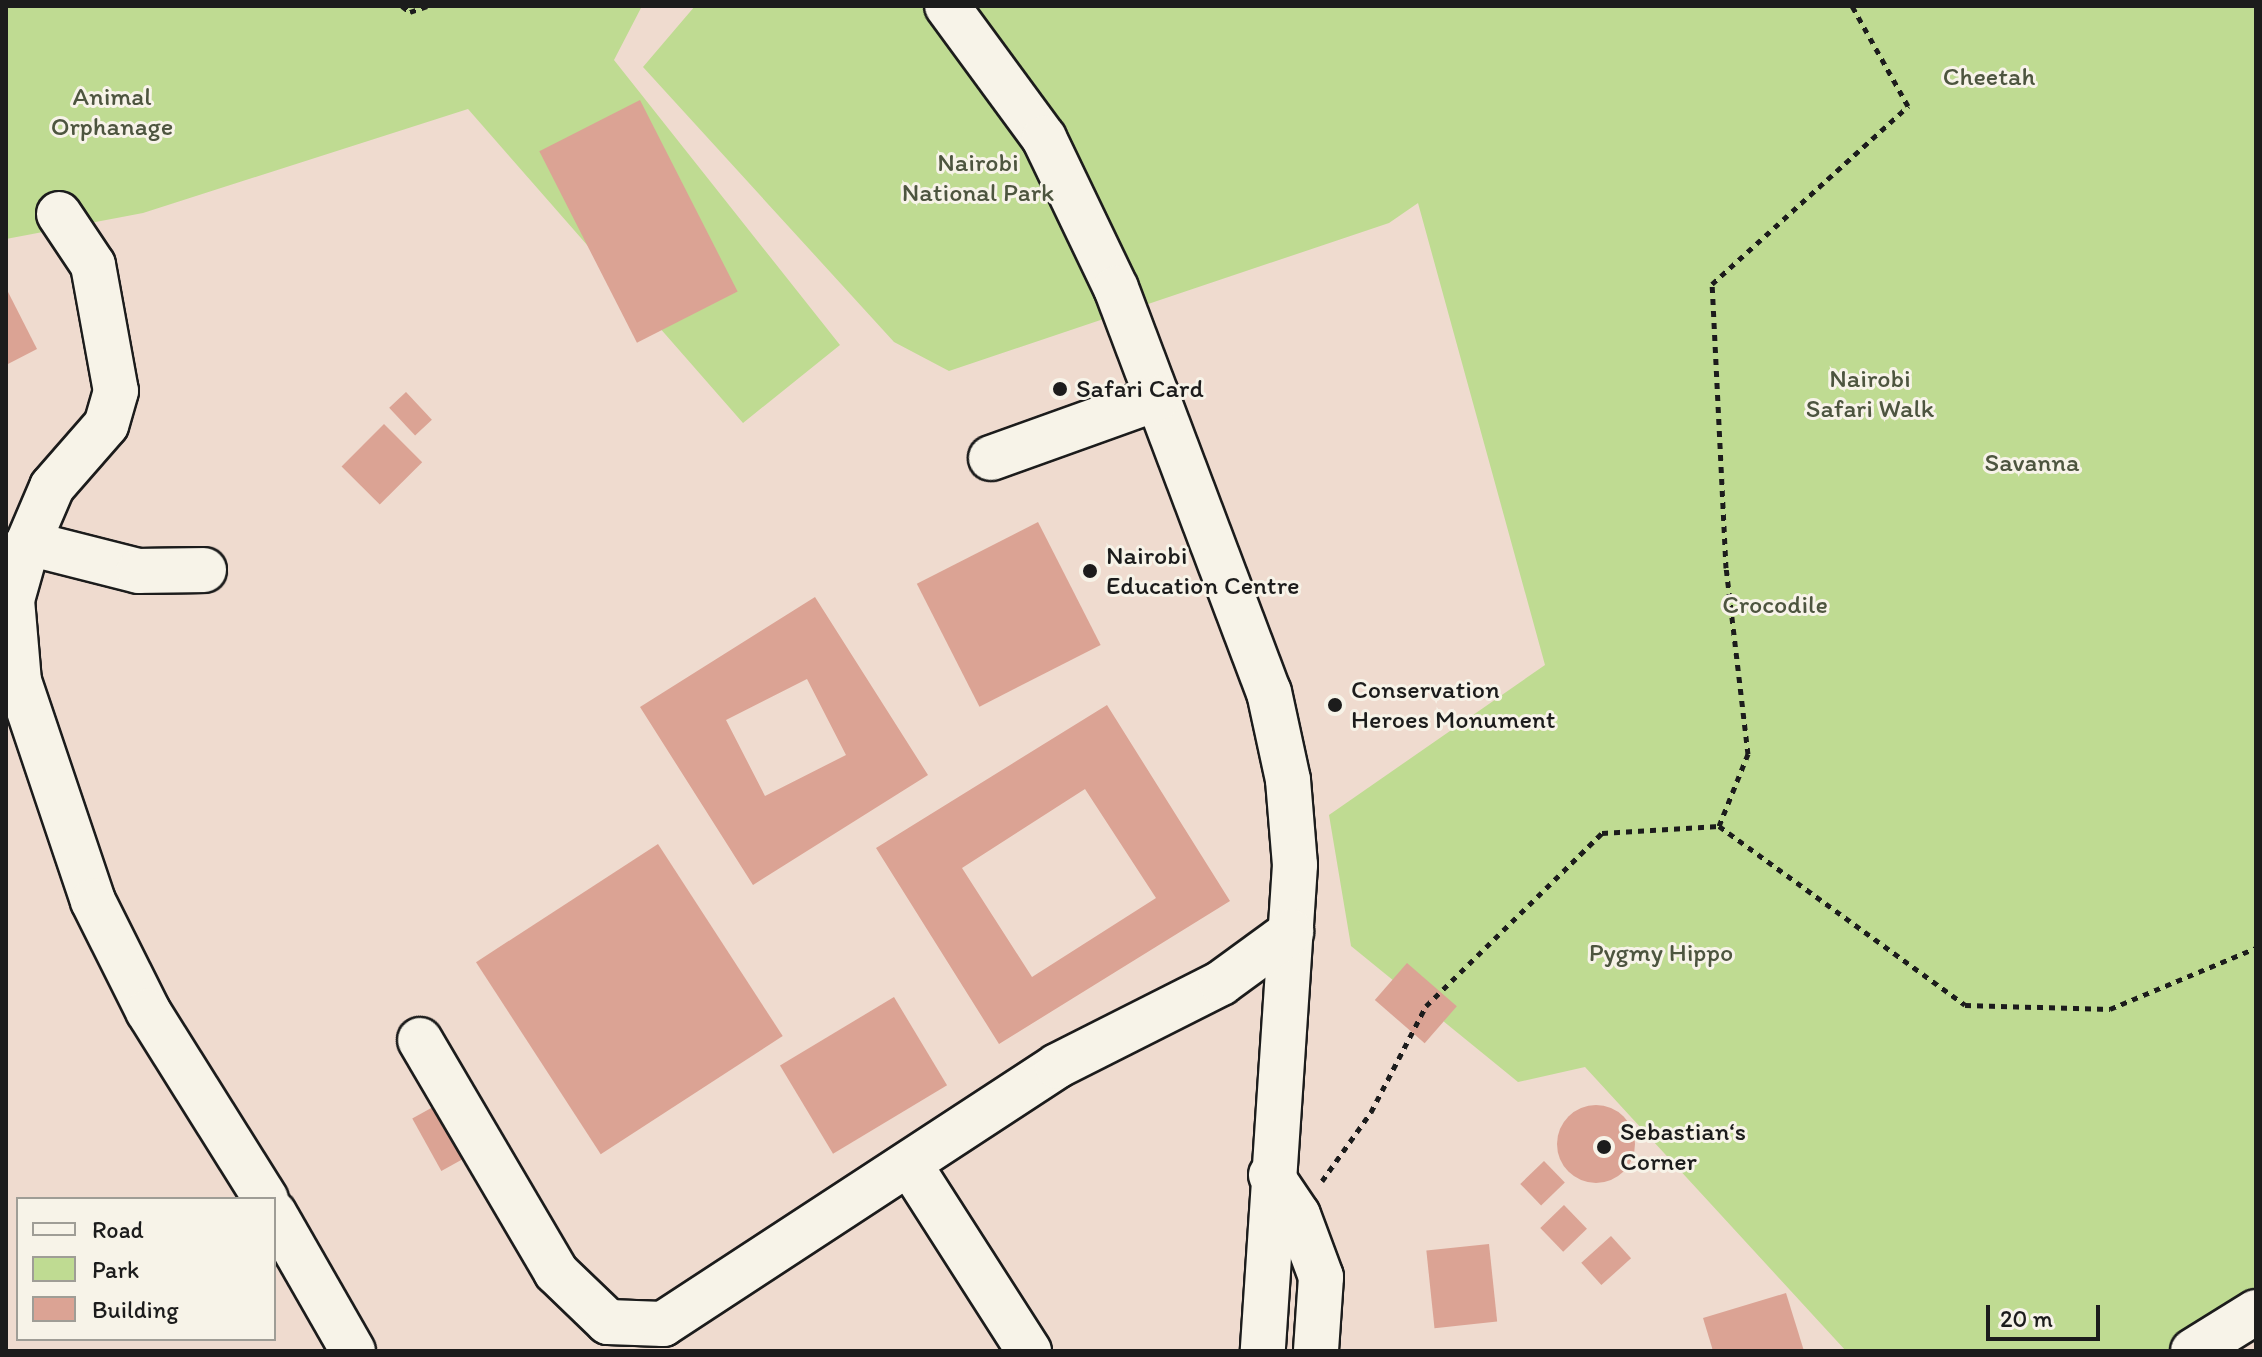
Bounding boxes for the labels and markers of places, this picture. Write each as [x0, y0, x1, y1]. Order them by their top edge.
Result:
place label: Safari Card [1076, 373, 1203, 405]
marker: Safari Card [1051, 380, 1069, 398]
place label: Nairobi Education Centre [1106, 540, 1300, 602]
marker: Nairobi Education Centre [1081, 562, 1099, 580]
place label: Conservation Heroes Monument [1351, 674, 1555, 736]
marker: Conservation Heroes Monument [1326, 696, 1344, 714]
place label: Sebastian‘s Corner [1620, 1116, 1746, 1178]
marker: Sebastian‘s Corner [1595, 1138, 1613, 1156]

